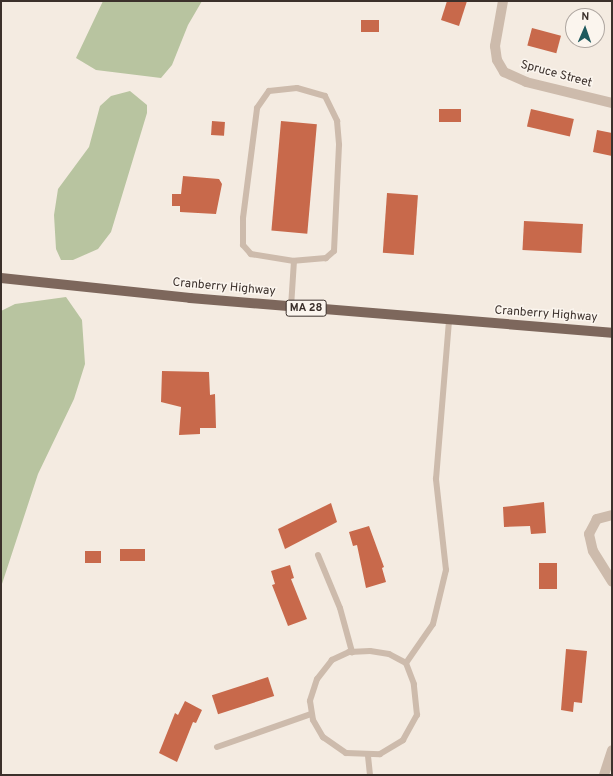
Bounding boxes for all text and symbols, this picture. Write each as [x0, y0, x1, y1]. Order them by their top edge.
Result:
north arrow [565, 8, 605, 48]
text: N [581, 10, 590, 24]
street label: Spruce Street [519, 59, 593, 91]
street label: Cranberry Highway [172, 276, 276, 300]
road number: MA 28 [285, 299, 327, 317]
street label: Cranberry Highway [494, 304, 598, 326]

